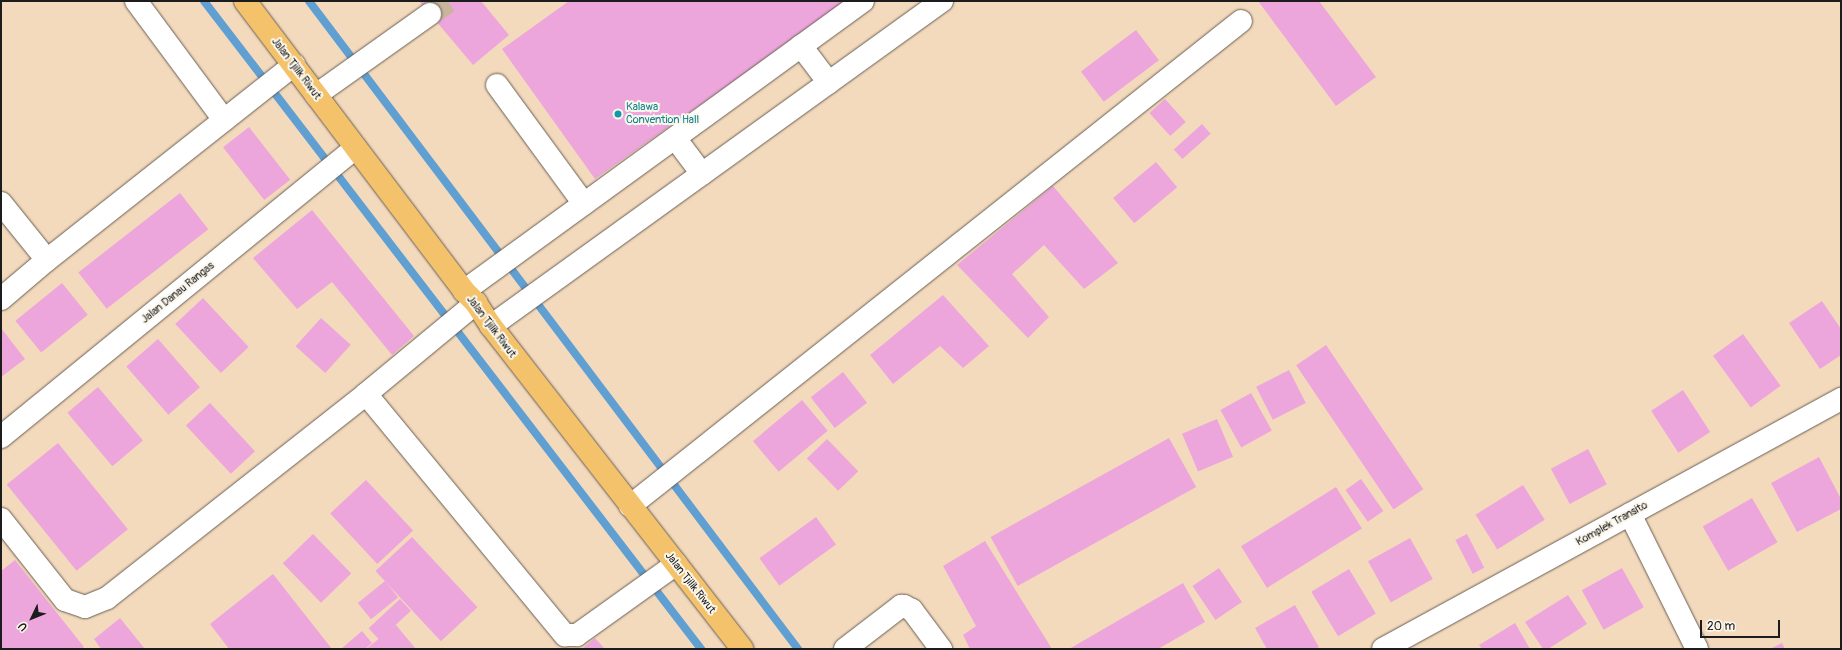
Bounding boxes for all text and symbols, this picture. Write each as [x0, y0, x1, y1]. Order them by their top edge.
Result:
street label: Jalan Tjilik Riwut [268, 35, 324, 103]
place label: Kalawa Convention Hall [626, 101, 699, 127]
marker: Kalawa Convention Hall [613, 109, 623, 119]
street label: Jalan Danau Rangas [139, 260, 217, 326]
street label: Jalan Tjilik Riwut [463, 293, 519, 361]
street label: Komplek Transito [1574, 499, 1650, 549]
street label: Jalan Tjilik Riwut [662, 550, 718, 616]
north arrow [12, 598, 52, 638]
scale bar [1702, 612, 1782, 638]
text: U [16, 619, 30, 634]
text: 20 m [1707, 619, 1735, 634]

